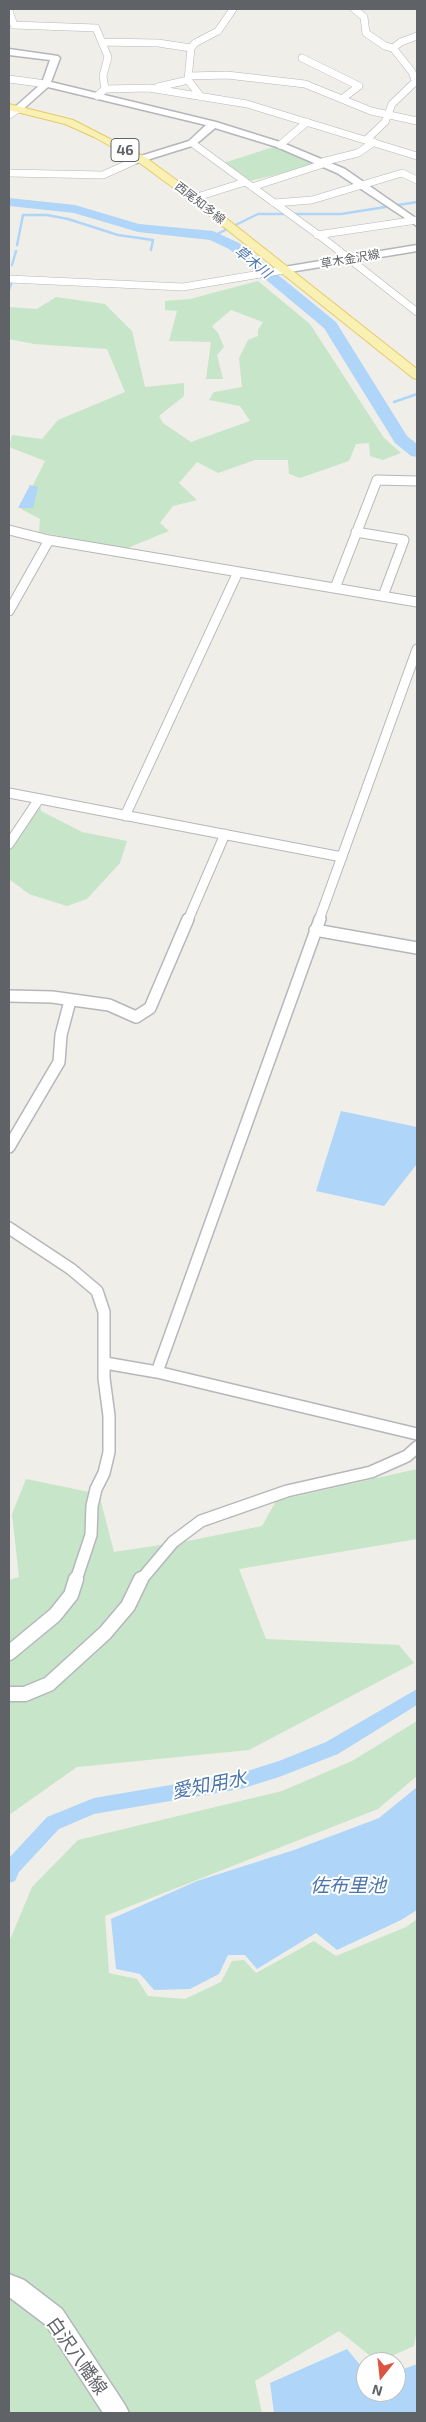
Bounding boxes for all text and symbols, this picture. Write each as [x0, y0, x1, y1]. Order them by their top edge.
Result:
road number: 46 [111, 138, 139, 162]
street label: 西尾知多線 [172, 179, 228, 227]
water label: 草木川 [231, 242, 275, 282]
street label: 草木金沢線 [319, 247, 381, 271]
water label: 愛知用水 [170, 1767, 248, 1803]
water label: 佐布里池 [310, 1875, 386, 1897]
street label: 白沢八幡線 [42, 2313, 112, 2399]
north arrow [356, 2352, 406, 2402]
text: N [370, 2381, 384, 2401]

